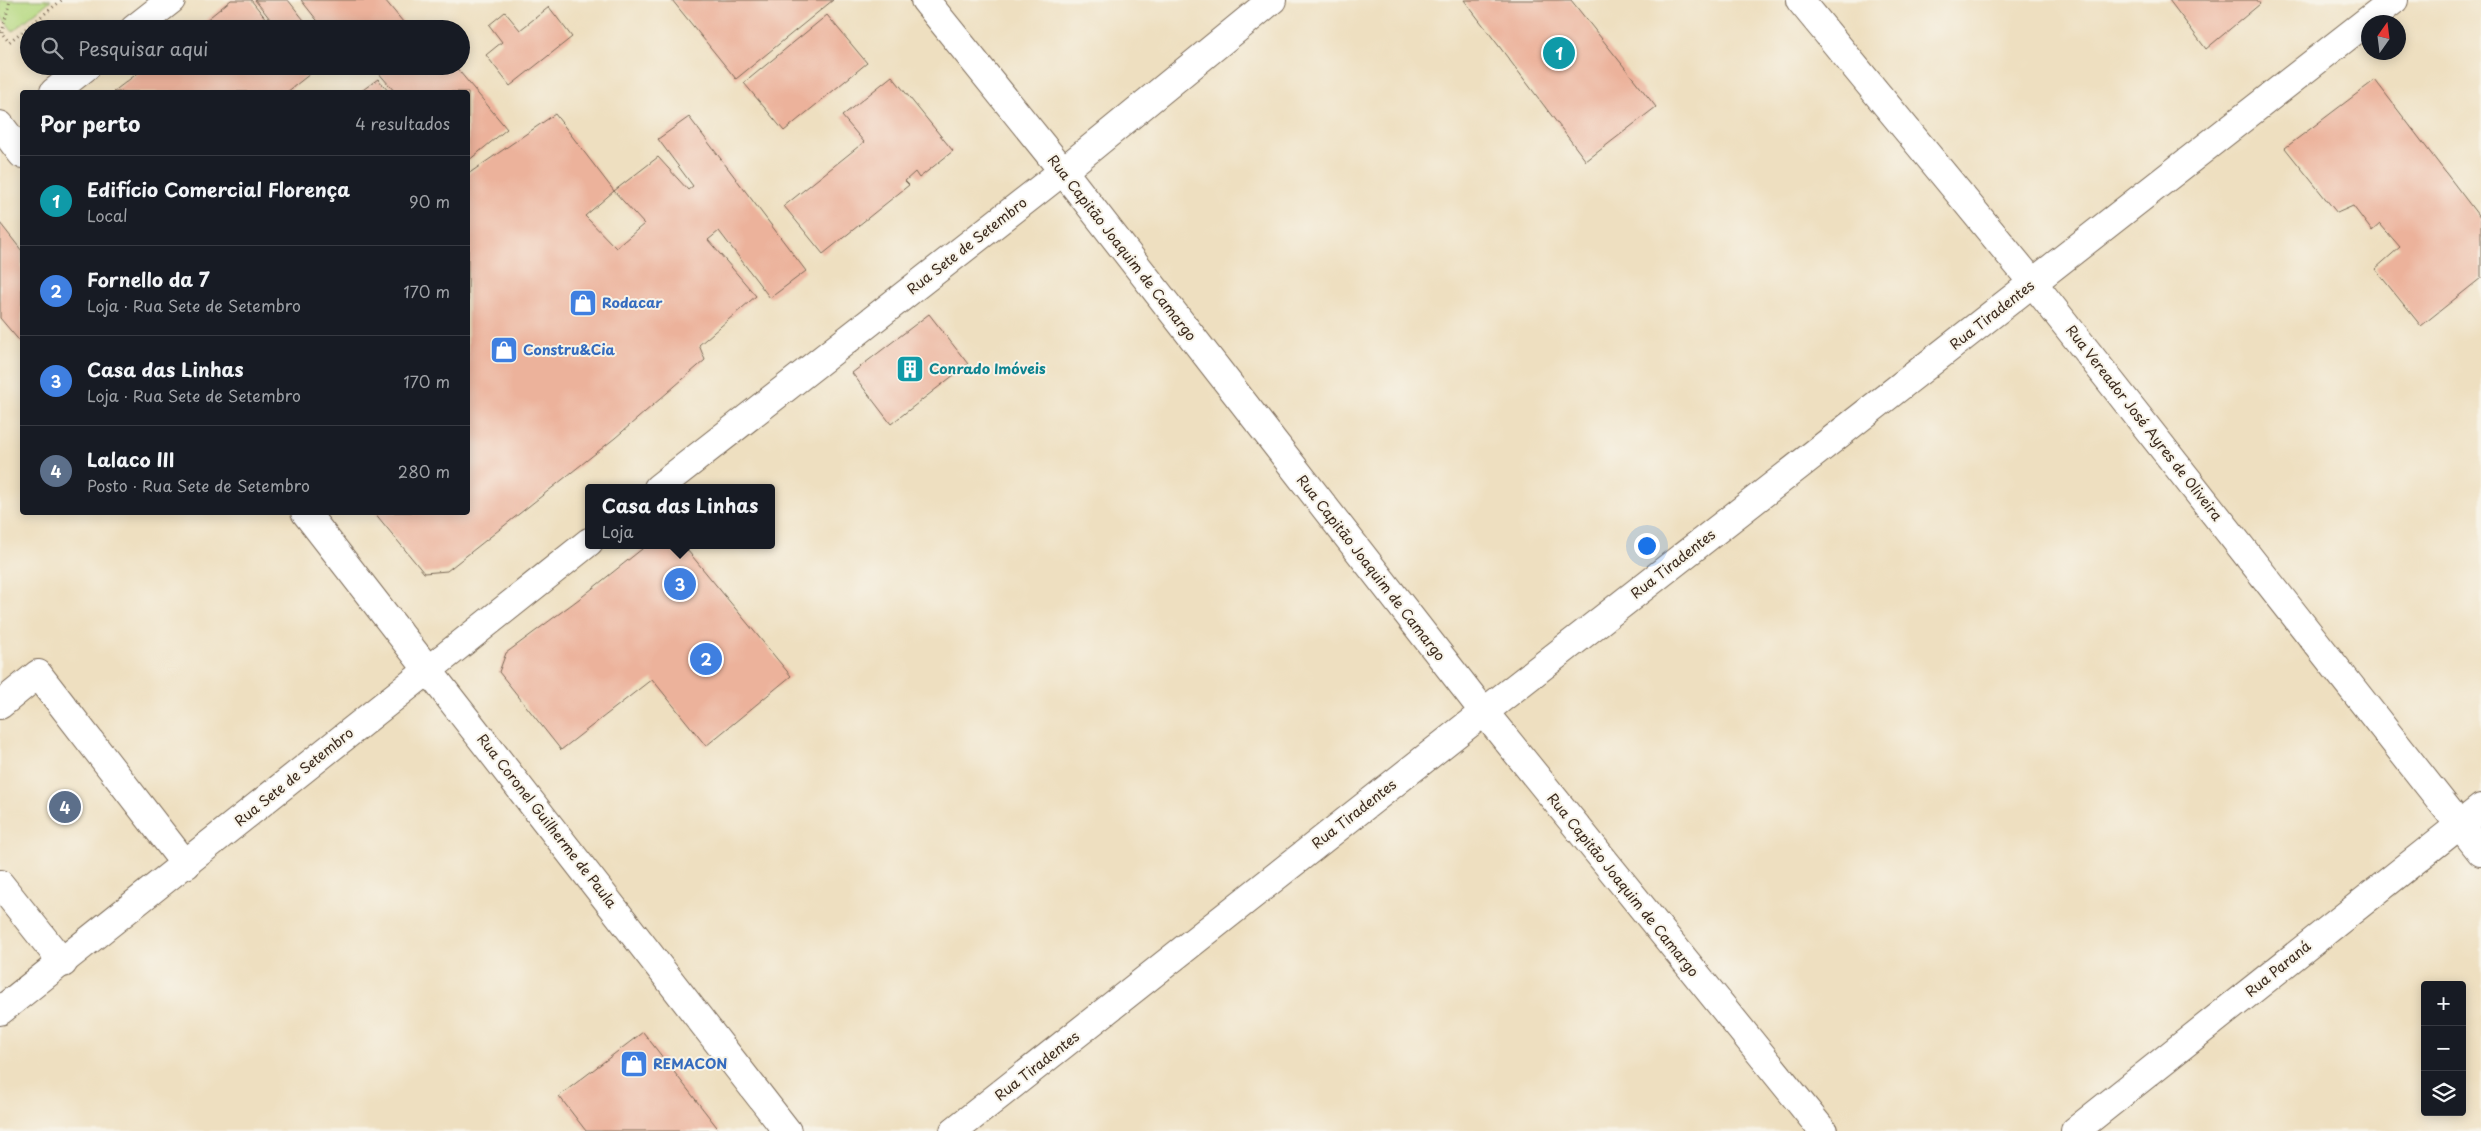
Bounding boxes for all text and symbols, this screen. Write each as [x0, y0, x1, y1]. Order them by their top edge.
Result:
north arrow [2361, 15, 2406, 60]
search box [20, 20, 470, 75]
icon: search [38, 34, 66, 62]
text: Pesquisar aqui [78, 34, 208, 62]
pin: 1 [1543, 34, 1575, 72]
text: Por perto [40, 107, 140, 139]
text: 4 resultados [355, 111, 450, 135]
street label: Rua Capitão Joaquim de Camargo [1043, 150, 1202, 345]
text: Edifício Comercial Florença [87, 175, 350, 203]
text: 1 [52, 189, 60, 213]
text: 90 m [409, 189, 450, 213]
street label: Rua Sete de Setembro [902, 192, 1031, 299]
text: Local [87, 203, 128, 227]
text: Fornello da 7 [87, 265, 210, 293]
street label: Rua Tiradentes [1945, 275, 2039, 354]
text: 2 [50, 279, 62, 303]
text: 170 m [404, 279, 450, 303]
shop icon: Rodacar [568, 288, 598, 318]
place label: Rodacar [602, 292, 663, 313]
text: Loja · Rua Sete de Setembro [87, 293, 301, 317]
street label: Rua Vereador José Ayres de Oliveira [2061, 320, 2228, 525]
shop icon: Constru&Cia [489, 335, 519, 365]
place label: Constru&Cia [523, 339, 616, 360]
building icon: Conrado Imóveis [895, 354, 925, 384]
text: Casa das Linhas [87, 355, 244, 383]
place label: Conrado Imóveis [929, 358, 1046, 379]
text: 3 [51, 369, 61, 393]
text: 170 m [404, 369, 450, 393]
text: Loja · Rua Sete de Setembro [87, 383, 301, 407]
text: Lalaco III [87, 445, 174, 473]
text: 4 [51, 459, 61, 483]
text: 280 m [398, 459, 450, 483]
street label: Rua Capitão Joaquim de Camargo [1292, 470, 1451, 665]
text: Posto · Rua Sete de Setembro [87, 473, 310, 497]
popup [585, 484, 775, 549]
text: Casa das Linhas [602, 491, 758, 519]
text: Loja [602, 519, 633, 543]
street label: Rua Tiradentes [1626, 524, 1720, 603]
your location [1634, 533, 1660, 559]
pin: 3 [664, 565, 696, 603]
pin: 2 [690, 640, 722, 678]
street label: Rua Sete de Setembro [230, 722, 358, 831]
street label: Rua Coronel Guilherme de Paula [473, 729, 623, 913]
street label: Rua Tiradentes [1307, 774, 1401, 853]
pin: 4 [49, 788, 81, 826]
street label: Rua Capitão Joaquim de Camargo [1543, 788, 1704, 981]
street label: Rua Paraná [2240, 935, 2315, 1002]
map controls [2421, 981, 2466, 1116]
button: + [2421, 981, 2466, 1026]
street label: Rua Tiradentes [990, 1026, 1084, 1105]
button: − [2421, 1026, 2466, 1071]
shop icon: REMACON [619, 1049, 649, 1079]
place label: REMACON [653, 1053, 727, 1074]
button: layers [2421, 1071, 2466, 1116]

